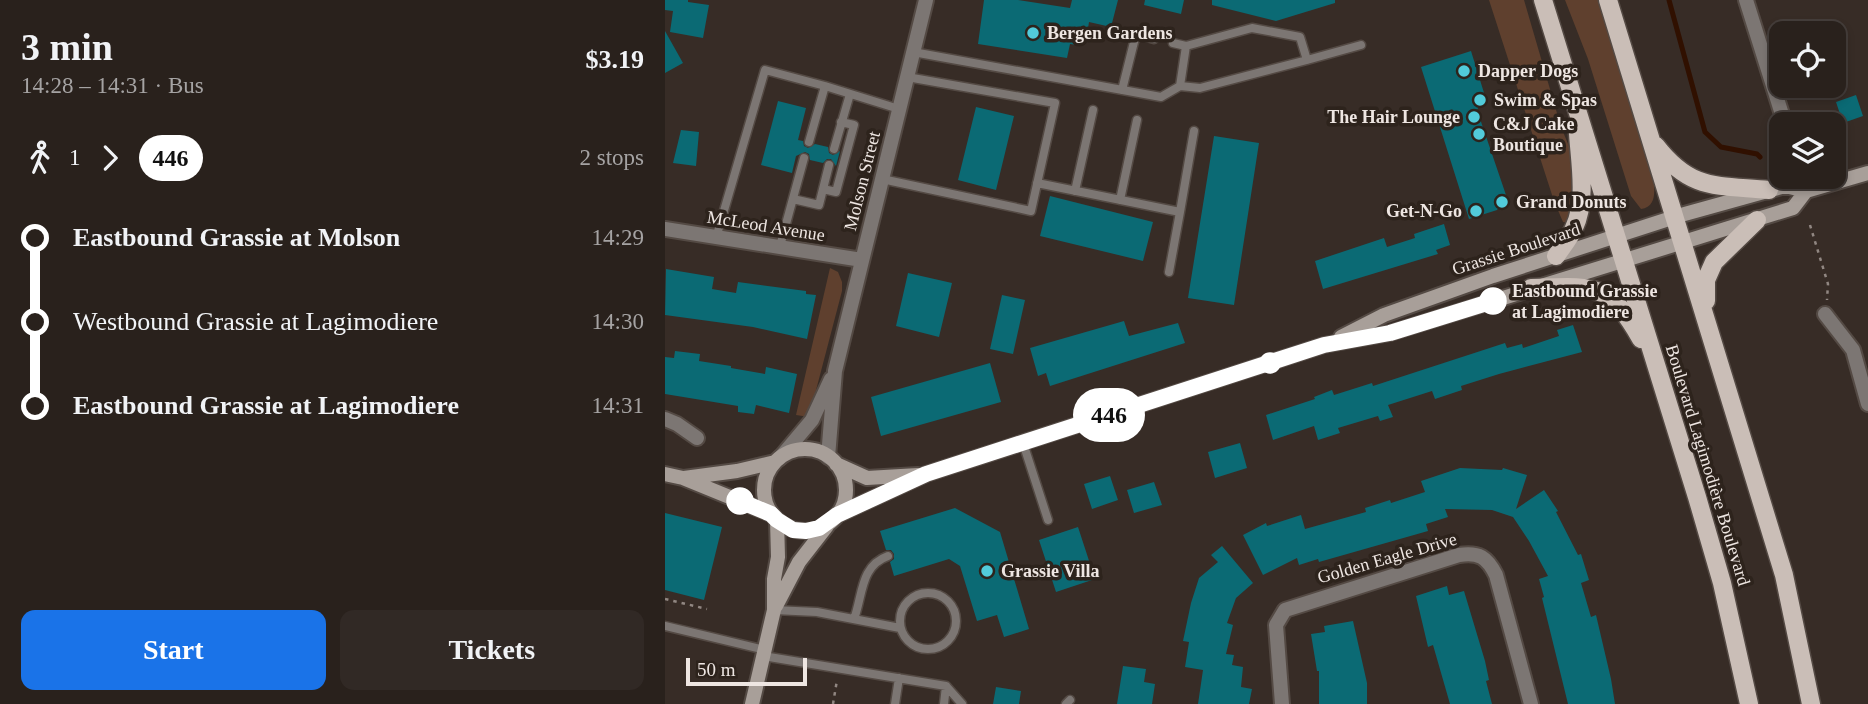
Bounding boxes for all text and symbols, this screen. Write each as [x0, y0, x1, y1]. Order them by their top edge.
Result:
map controls [1769, 21, 1846, 189]
button: locate [1769, 21, 1846, 98]
place label: Bergen Gardens [1047, 23, 1173, 43]
marker: Bergen Gardens [1025, 25, 1041, 41]
text: 3 min [21, 26, 113, 68]
text: $3.19 [586, 45, 644, 74]
place label: Dapper Dogs [1478, 61, 1578, 81]
marker: Dapper Dogs [1456, 63, 1472, 79]
text: 14:28 – 14:31 · Bus [21, 73, 204, 98]
place label: Swim & Spas [1494, 90, 1597, 110]
marker: Swim & Spas [1472, 92, 1488, 108]
place label: The Hair Lounge [1327, 107, 1460, 127]
marker: The Hair Lounge [1466, 109, 1482, 125]
button: layers [1769, 112, 1846, 189]
place label: C&J Cake Boutique [1493, 114, 1575, 155]
marker: C&J Cake Boutique [1471, 126, 1487, 142]
street label: Molson Street [840, 129, 884, 233]
icon: walk [21, 139, 59, 177]
icon: forward [91, 139, 129, 177]
text: 1 [69, 145, 81, 170]
text: 446 [153, 145, 189, 171]
text: 2 stops [579, 145, 644, 170]
place label: Grand Donuts [1516, 192, 1627, 212]
marker: Grand Donuts [1494, 194, 1510, 210]
place label: Get-N-Go [1386, 201, 1462, 221]
marker: Get-N-Go [1468, 203, 1484, 219]
street label: McLeod Avenue [706, 207, 826, 245]
street label: Grassie Boulevard [1449, 219, 1583, 279]
text: Eastbound Grassie at Molson [73, 223, 400, 252]
text: 14:29 [592, 225, 644, 250]
place label: Eastbound Grassie at Lagimodiere [1512, 281, 1658, 322]
marker: Eastbound Grassie at Lagimodiere [1480, 288, 1506, 314]
text: Westbound Grassie at Lagimodiere [73, 307, 438, 336]
text: 14:30 [592, 309, 644, 334]
street label: Boulevard Lagimodière Boulevard [1662, 342, 1754, 588]
unlabelled marker [1260, 353, 1280, 373]
text: Eastbound Grassie at Lagimodiere [73, 391, 459, 420]
line badge: 446 [1069, 392, 1149, 438]
text: 14:31 [592, 393, 644, 418]
text: 446 [1091, 402, 1127, 428]
unlabelled marker [727, 488, 753, 514]
street label: Golden Eagle Drive [1315, 529, 1459, 587]
place label: Grassie Villa [1001, 561, 1100, 581]
marker: Grassie Villa [979, 563, 995, 579]
button: Start [21, 610, 326, 690]
button: Tickets [340, 610, 644, 690]
scale bar [686, 655, 807, 687]
text: 50 m [697, 659, 736, 680]

